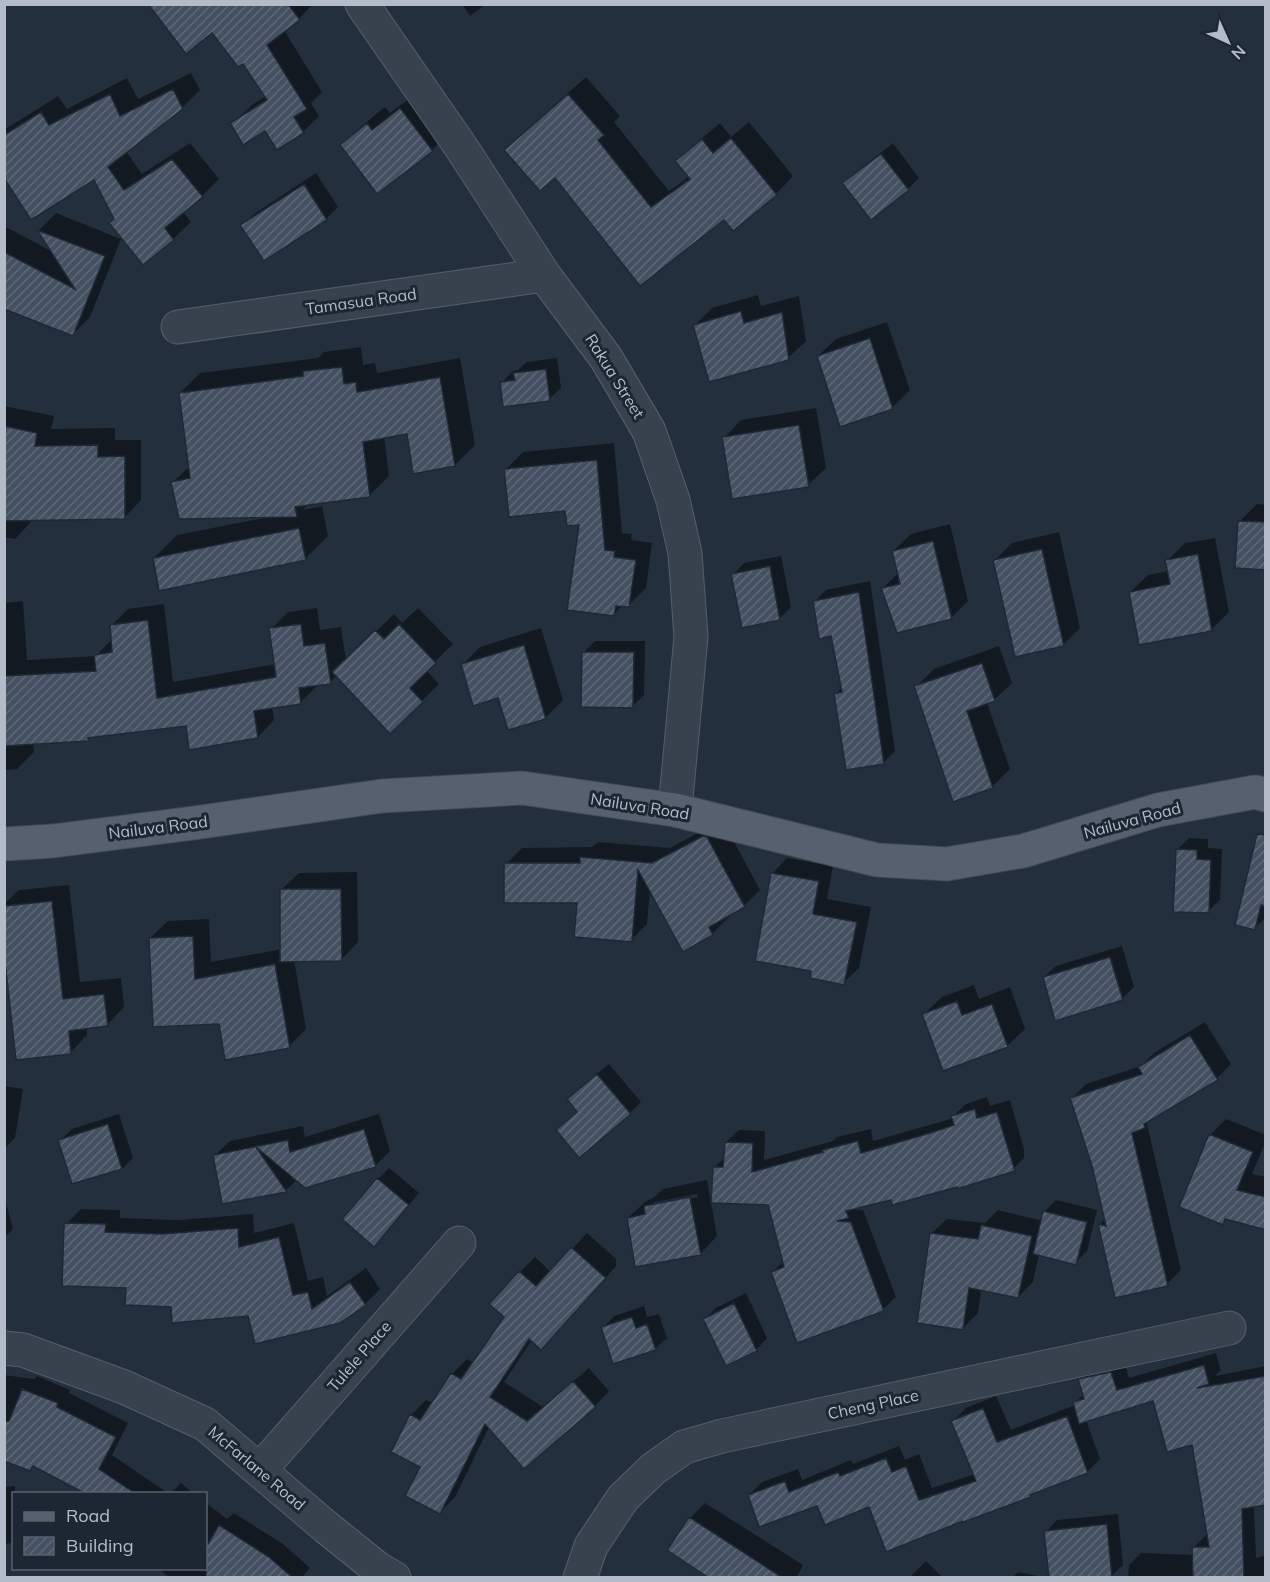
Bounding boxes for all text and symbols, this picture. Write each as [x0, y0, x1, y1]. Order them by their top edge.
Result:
north arrow [1198, 12, 1258, 72]
text: N [1227, 41, 1250, 64]
street label: Tamasua Road [304, 283, 418, 319]
street label: Rakua Street [581, 330, 649, 422]
street label: Nailuva Road [589, 788, 691, 824]
street label: Nailuva Road [1081, 797, 1183, 843]
street label: Nailuva Road [107, 811, 209, 843]
street label: Tulele Place [323, 1317, 395, 1395]
street label: Cheng Place [826, 1385, 920, 1423]
street label: McFarlane Road [204, 1422, 310, 1514]
legend [12, 1492, 207, 1570]
text: Road [66, 1504, 110, 1527]
text: Building [66, 1534, 134, 1557]

